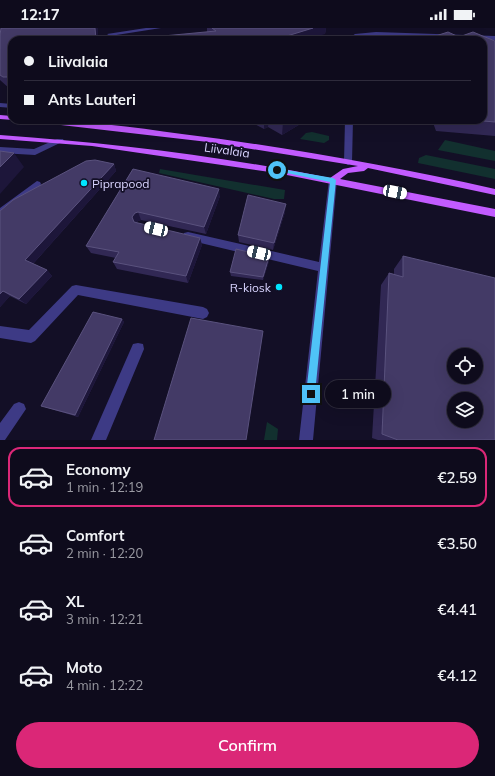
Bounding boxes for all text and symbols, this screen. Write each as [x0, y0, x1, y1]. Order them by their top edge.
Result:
text: 12:17 [20, 5, 60, 24]
text: Liivalaia [48, 52, 108, 71]
text: Ants Lauteri [48, 90, 136, 109]
street label: Liivalaia [203, 139, 251, 161]
route start [268, 161, 286, 179]
place label: Piprapood [92, 176, 149, 191]
marker: Piprapood [79, 178, 89, 188]
car [382, 184, 408, 200]
car [143, 220, 169, 238]
car [246, 244, 272, 262]
place label: R-kiosk [230, 280, 272, 295]
marker: R-kiosk [274, 282, 284, 292]
map controls [447, 348, 483, 428]
button: locate [447, 348, 483, 384]
callout: 1 min [325, 380, 391, 408]
route end [302, 385, 320, 403]
text: 1 min [341, 386, 375, 402]
button: layers [447, 392, 483, 428]
icon: car [18, 459, 54, 495]
text: Economy [66, 460, 131, 479]
text: €2.59 [437, 468, 477, 487]
text: 1 min · 12:19 [66, 479, 143, 495]
icon: car [18, 525, 54, 561]
text: Comfort [66, 526, 124, 545]
text: €3.50 [437, 534, 477, 553]
text: 2 min · 12:20 [66, 545, 143, 561]
icon: car [18, 591, 54, 627]
text: XL [66, 592, 84, 611]
text: €4.41 [437, 600, 477, 619]
text: 3 min · 12:21 [66, 611, 143, 627]
icon: car [18, 657, 54, 693]
text: Moto [66, 658, 102, 677]
text: €4.12 [437, 666, 477, 685]
text: 4 min · 12:22 [66, 677, 143, 693]
button: Confirm [16, 722, 479, 768]

